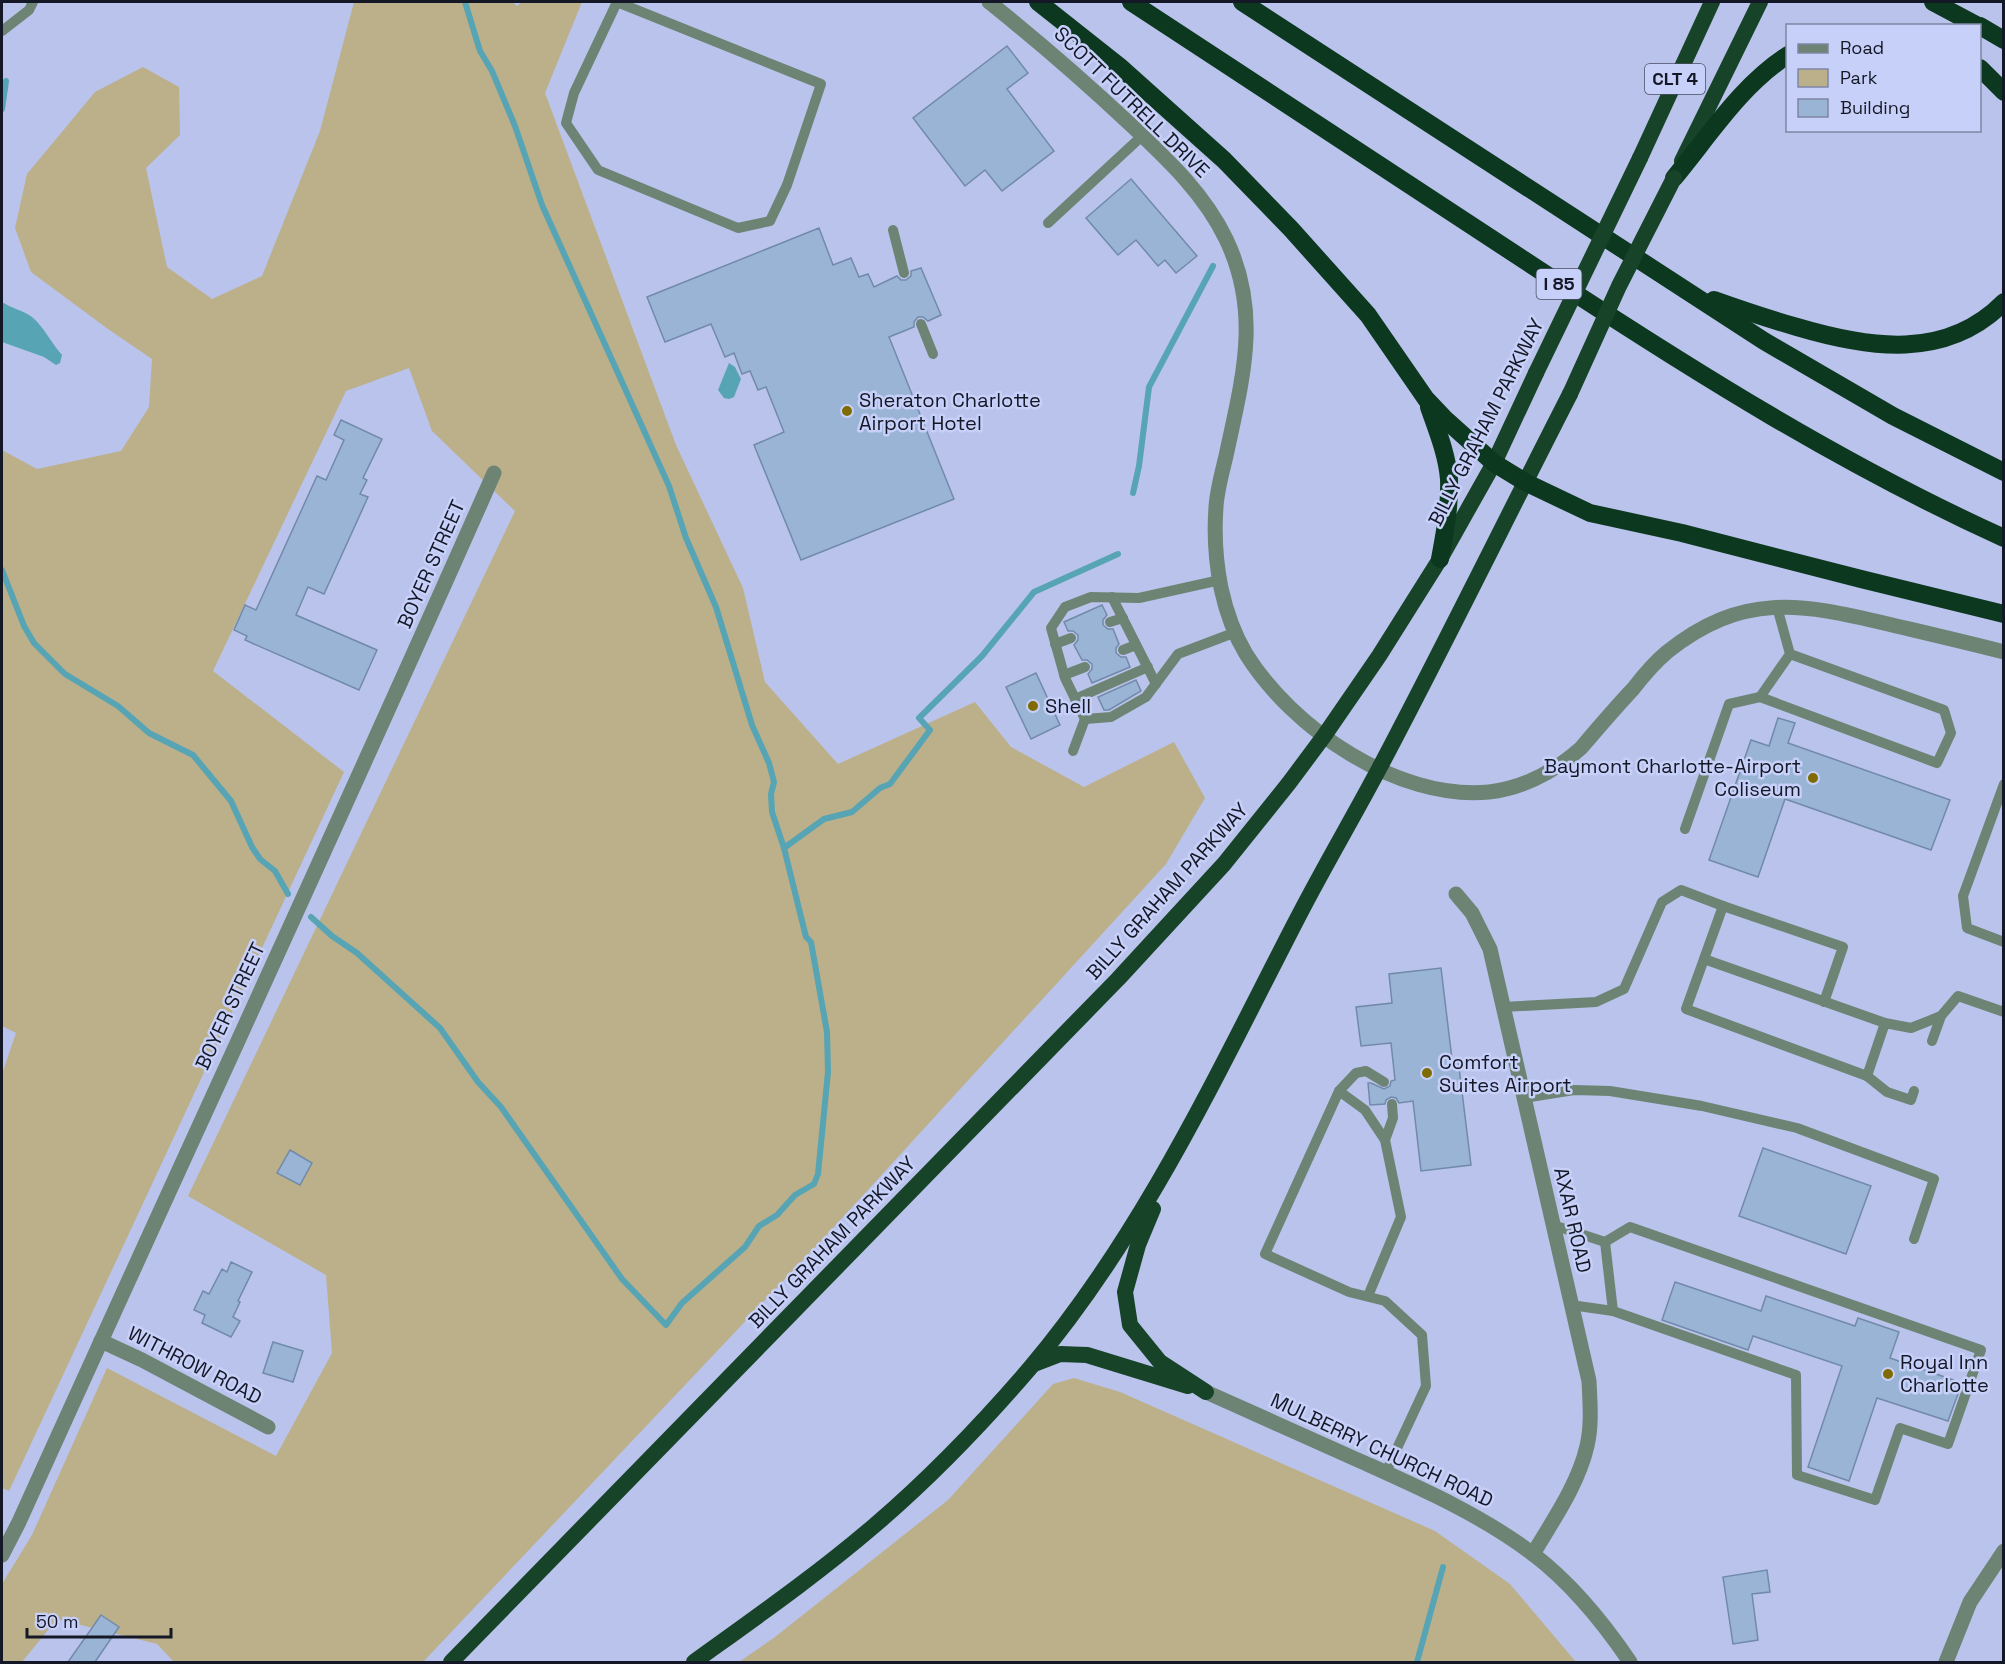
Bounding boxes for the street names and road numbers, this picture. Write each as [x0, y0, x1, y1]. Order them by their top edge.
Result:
street label: SCOTT FUTRELL DRIVE [1049, 21, 1215, 183]
road number: CLT 4 [1645, 64, 1705, 94]
road number: I 85 [1536, 269, 1582, 299]
street label: BILLY GRAHAM PARKWAY [1422, 314, 1550, 530]
street label: BOYER STREET [391, 496, 471, 632]
street label: BILLY GRAHAM PARKWAY [1080, 797, 1254, 985]
street label: BOYER STREET [189, 938, 271, 1074]
street label: BILLY GRAHAM PARKWAY [743, 1150, 921, 1334]
street label: AXAR ROAD [1548, 1165, 1598, 1275]
street label: WITHROW ROAD [123, 1320, 267, 1410]
street label: MULBERRY CHURCH ROAD [1267, 1387, 1497, 1513]

